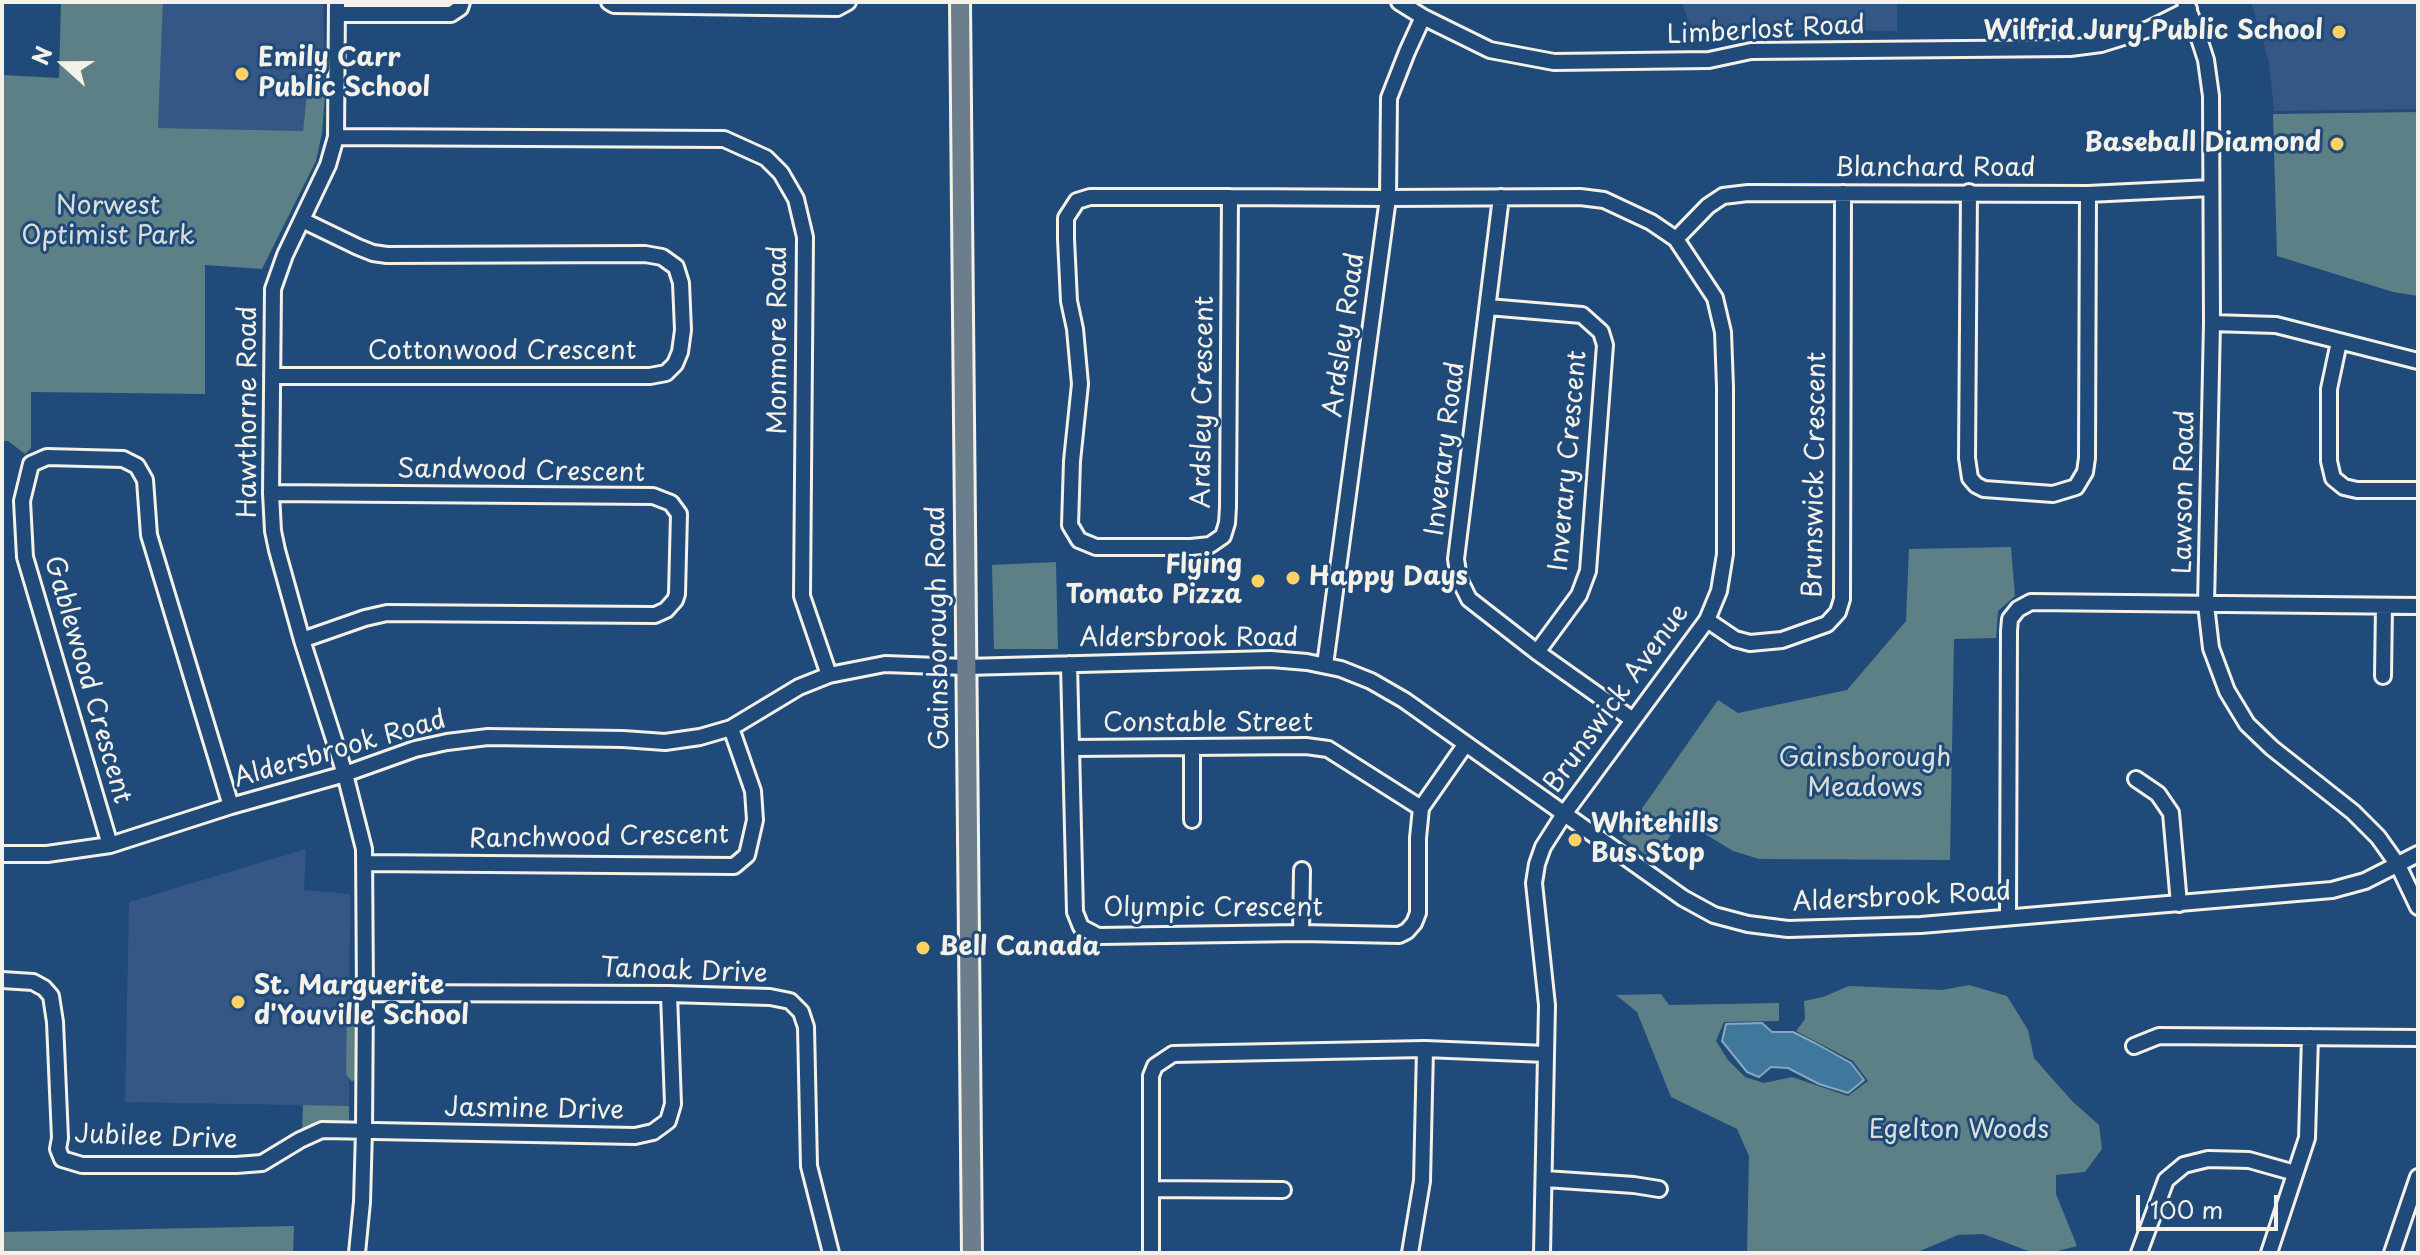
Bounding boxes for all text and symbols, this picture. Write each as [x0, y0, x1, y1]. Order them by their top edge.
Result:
street label: Limberlost Road [1666, 10, 1866, 52]
place label: Wilfrid Jury Public School [1984, 16, 2323, 48]
marker: Wilfrid Jury Public School [2330, 23, 2348, 41]
north arrow [24, 24, 104, 104]
text: N [23, 41, 60, 69]
place label: Emily Carr Public School [258, 43, 430, 104]
marker: Emily Carr Public School [233, 65, 251, 83]
place label: Baseball Diamond [2084, 128, 2321, 160]
marker: Baseball Diamond [2328, 135, 2346, 153]
street label: Blanchard Road [1834, 153, 2036, 185]
park label: Norwest Optimist Park [21, 191, 195, 252]
street label: Monmore Road [763, 246, 795, 434]
street label: Ardsley Road [1318, 251, 1372, 419]
street label: Ardsley Crescent [1187, 295, 1221, 509]
street label: Hawthorne Road [233, 306, 265, 518]
street label: Cottonwood Crescent [368, 336, 636, 368]
street label: Inverary Crescent [1544, 349, 1594, 573]
street label: Brunswick Crescent [1798, 352, 1834, 598]
street label: Inverary Road [1420, 360, 1472, 538]
street label: Lawson Road [2168, 410, 2202, 574]
street label: Sandwood Crescent [397, 454, 645, 490]
street label: Gainsborough Road [921, 506, 957, 750]
place label: Flying Tomato Pizza [1066, 550, 1242, 612]
street label: Gablewood Crescent [37, 553, 137, 807]
place label: Happy Days [1309, 562, 1468, 594]
marker: Happy Days [1284, 569, 1302, 587]
marker: Flying Tomato Pizza [1249, 572, 1267, 590]
street label: Brunswick Avenue [1538, 599, 1696, 799]
street label: Aldersbrook Road [1079, 623, 1299, 655]
street label: Aldersbrook Road [230, 705, 450, 795]
street label: Constable Street [1103, 708, 1313, 740]
park label: Gainsborough Meadows [1778, 743, 1952, 804]
place label: Whitehills Bus Stop [1591, 809, 1719, 870]
street label: Ranchwood Crescent [469, 820, 729, 856]
marker: Whitehills Bus Stop [1566, 831, 1584, 849]
street label: Aldersbrook Road [1792, 877, 2012, 919]
street label: Olympic Crescent [1103, 893, 1323, 925]
place label: Bell Canada [939, 932, 1100, 964]
marker: Bell Canada [914, 939, 932, 957]
street label: Tanoak Drive [600, 953, 768, 991]
place label: St. Marguerite d'Youville School [254, 971, 469, 1032]
marker: St. Marguerite d'Youville School [229, 993, 247, 1011]
street label: Jasmine Drive [444, 1093, 624, 1127]
park label: Egelton Woods [1869, 1115, 2049, 1147]
street label: Jubilee Drive [74, 1120, 238, 1156]
scale bar [2140, 1179, 2282, 1229]
text: 100 m [2150, 1191, 2223, 1227]

